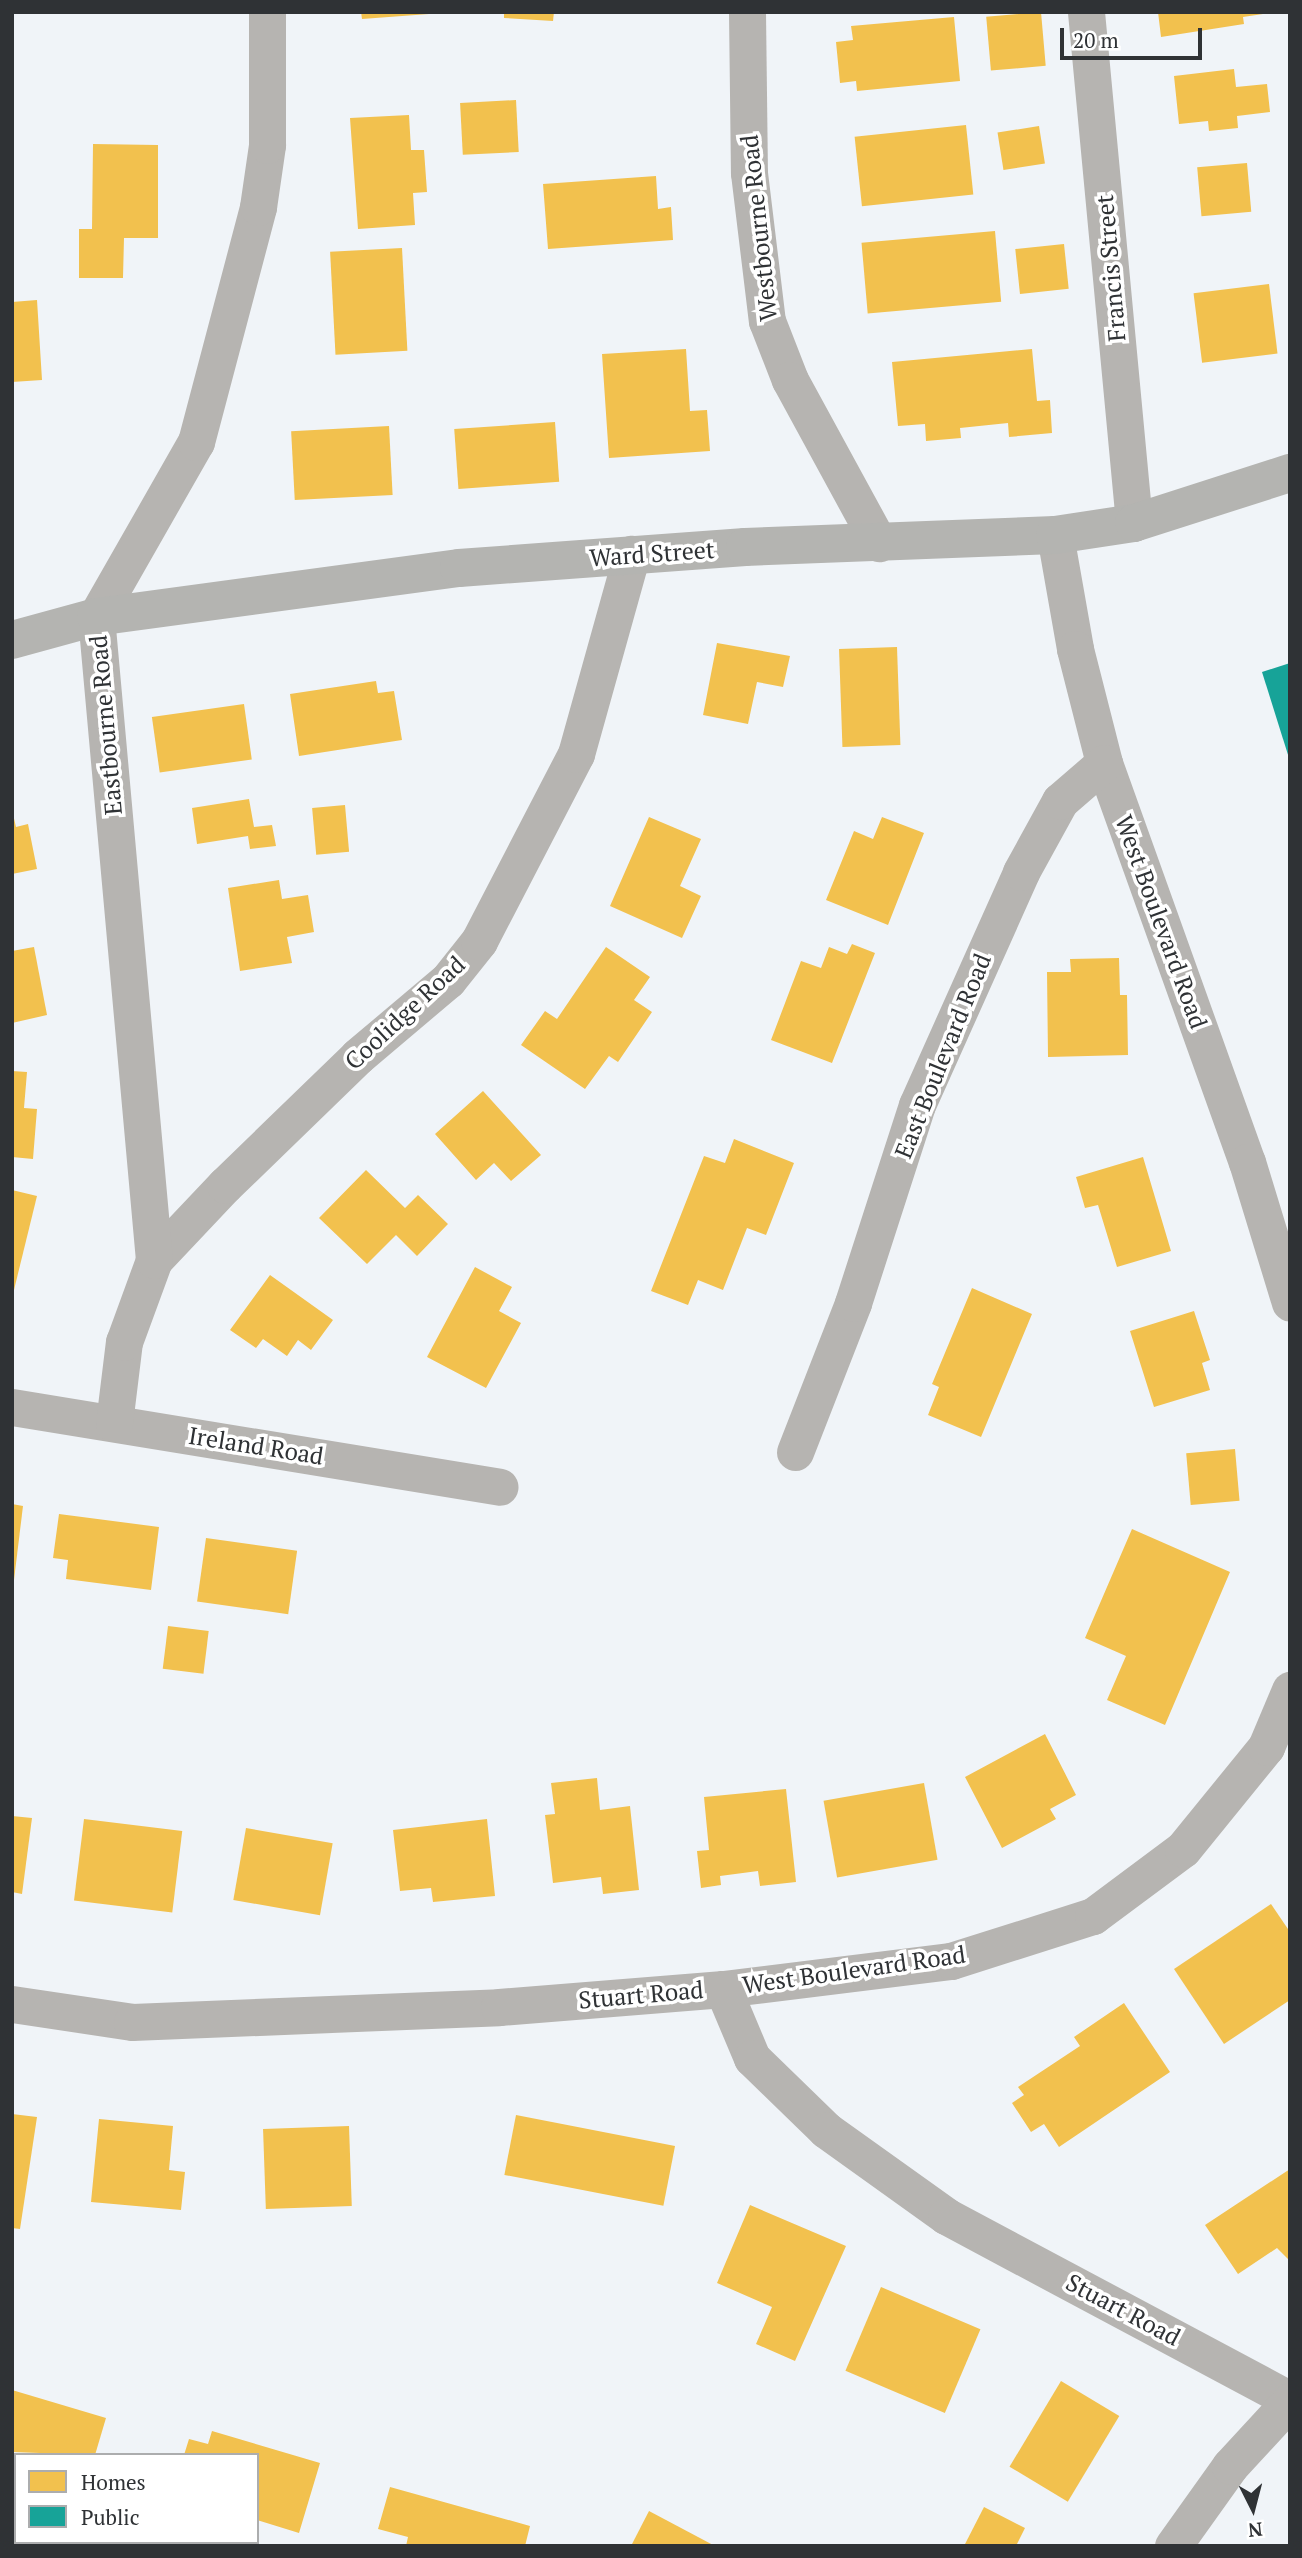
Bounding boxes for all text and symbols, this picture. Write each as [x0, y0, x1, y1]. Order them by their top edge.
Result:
scale bar [1064, 14, 1206, 58]
text: 20 m [1073, 26, 1119, 54]
street label: Westbourne Road [735, 133, 783, 323]
street label: Francis Street [1090, 193, 1132, 343]
street label: Ward Street [588, 535, 716, 573]
street label: Eastbourne Road [84, 634, 128, 816]
street label: West Boulevard Road [1109, 811, 1213, 1033]
street label: Coolidge Road [339, 950, 471, 1076]
street label: East Boulevard Road [889, 950, 997, 1162]
street label: Ireland Road [187, 1421, 325, 1471]
street label: West Boulevard Road [741, 1940, 967, 2000]
street label: Stuart Road [577, 1975, 705, 2015]
street label: Stuart Road [1061, 2268, 1185, 2352]
legend [14, 2453, 259, 2544]
text: Homes [81, 2468, 146, 2496]
north arrow [1218, 2474, 1288, 2544]
text: Public [81, 2503, 139, 2531]
text: N [1247, 2517, 1264, 2544]

